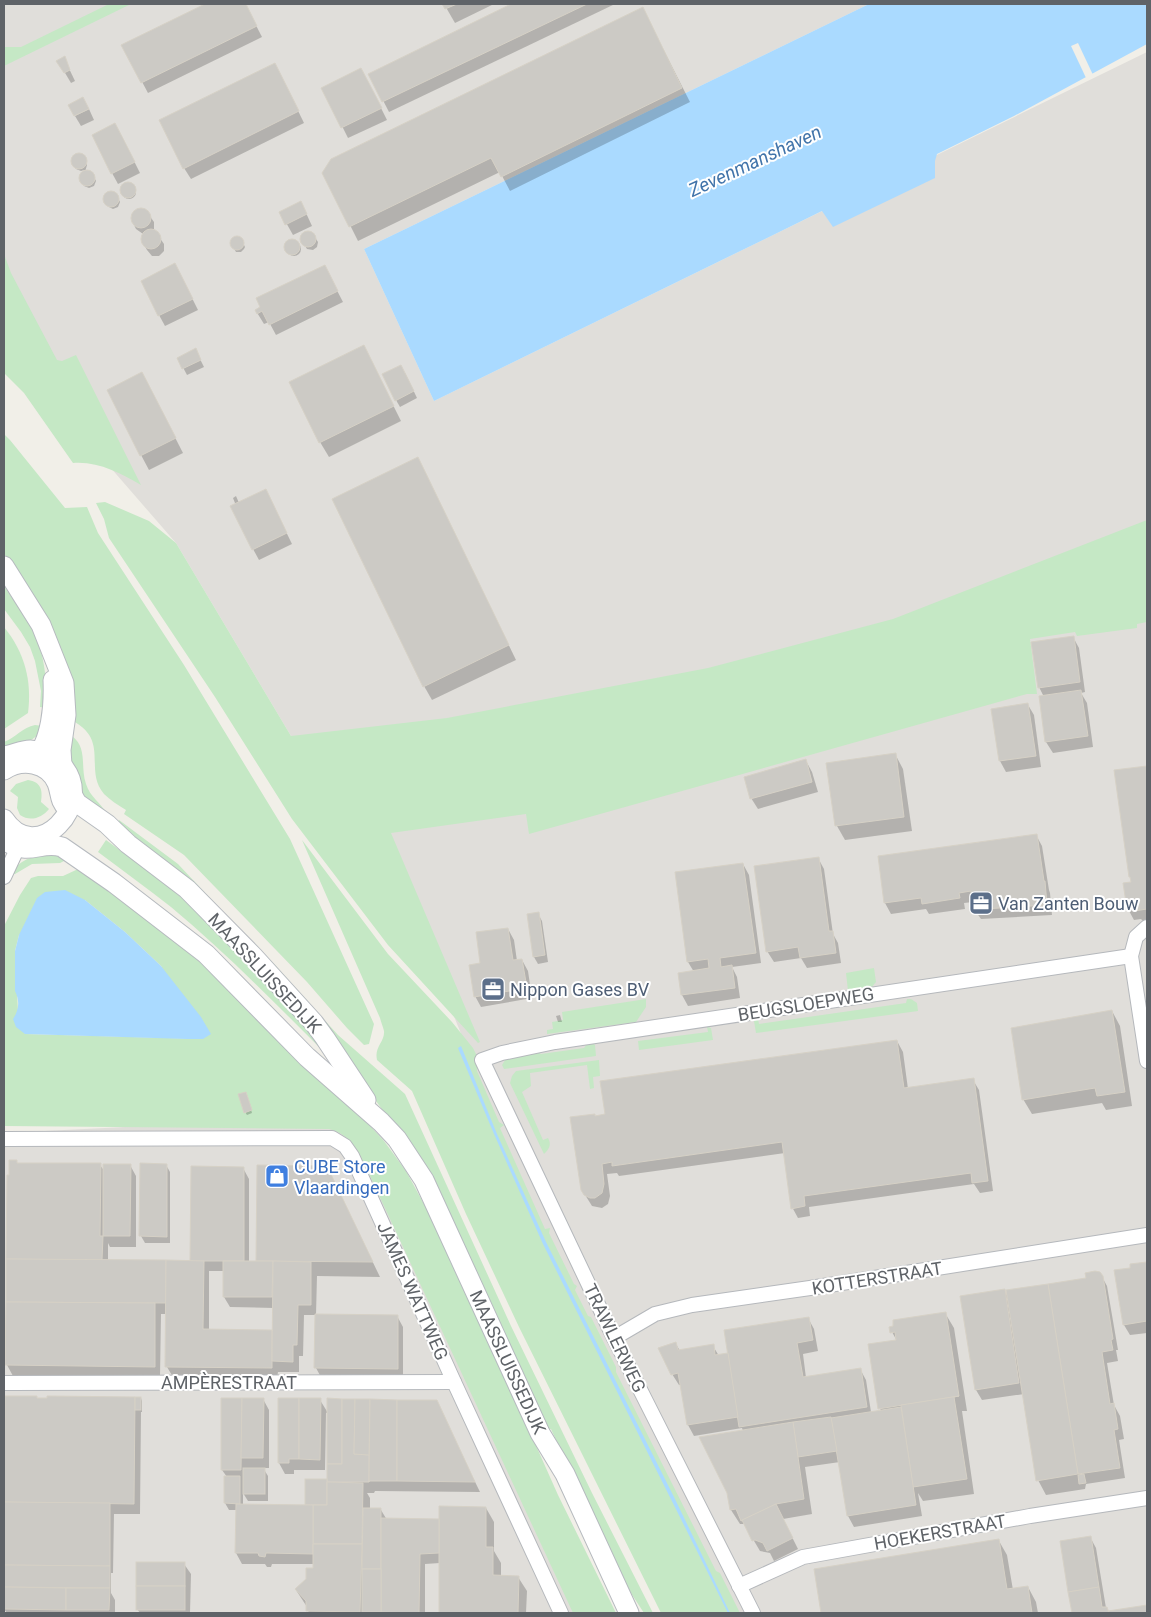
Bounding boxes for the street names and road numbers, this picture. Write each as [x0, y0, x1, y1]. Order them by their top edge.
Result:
street label: MAASSLUISSEDIJK [204, 909, 326, 1038]
street label: BEUGSLOEPWEG [736, 983, 876, 1025]
street label: JAMES WATTWEG [373, 1219, 453, 1363]
street label: KOTTERSTRAAT [810, 1257, 944, 1299]
street label: TRAWLERWEG [580, 1280, 650, 1396]
street label: MAASSLUISSEDIJK [466, 1287, 551, 1438]
street label: AMPÈRESTRAAT [161, 1372, 297, 1393]
street label: HOEKERSTRAAT [872, 1510, 1008, 1554]

